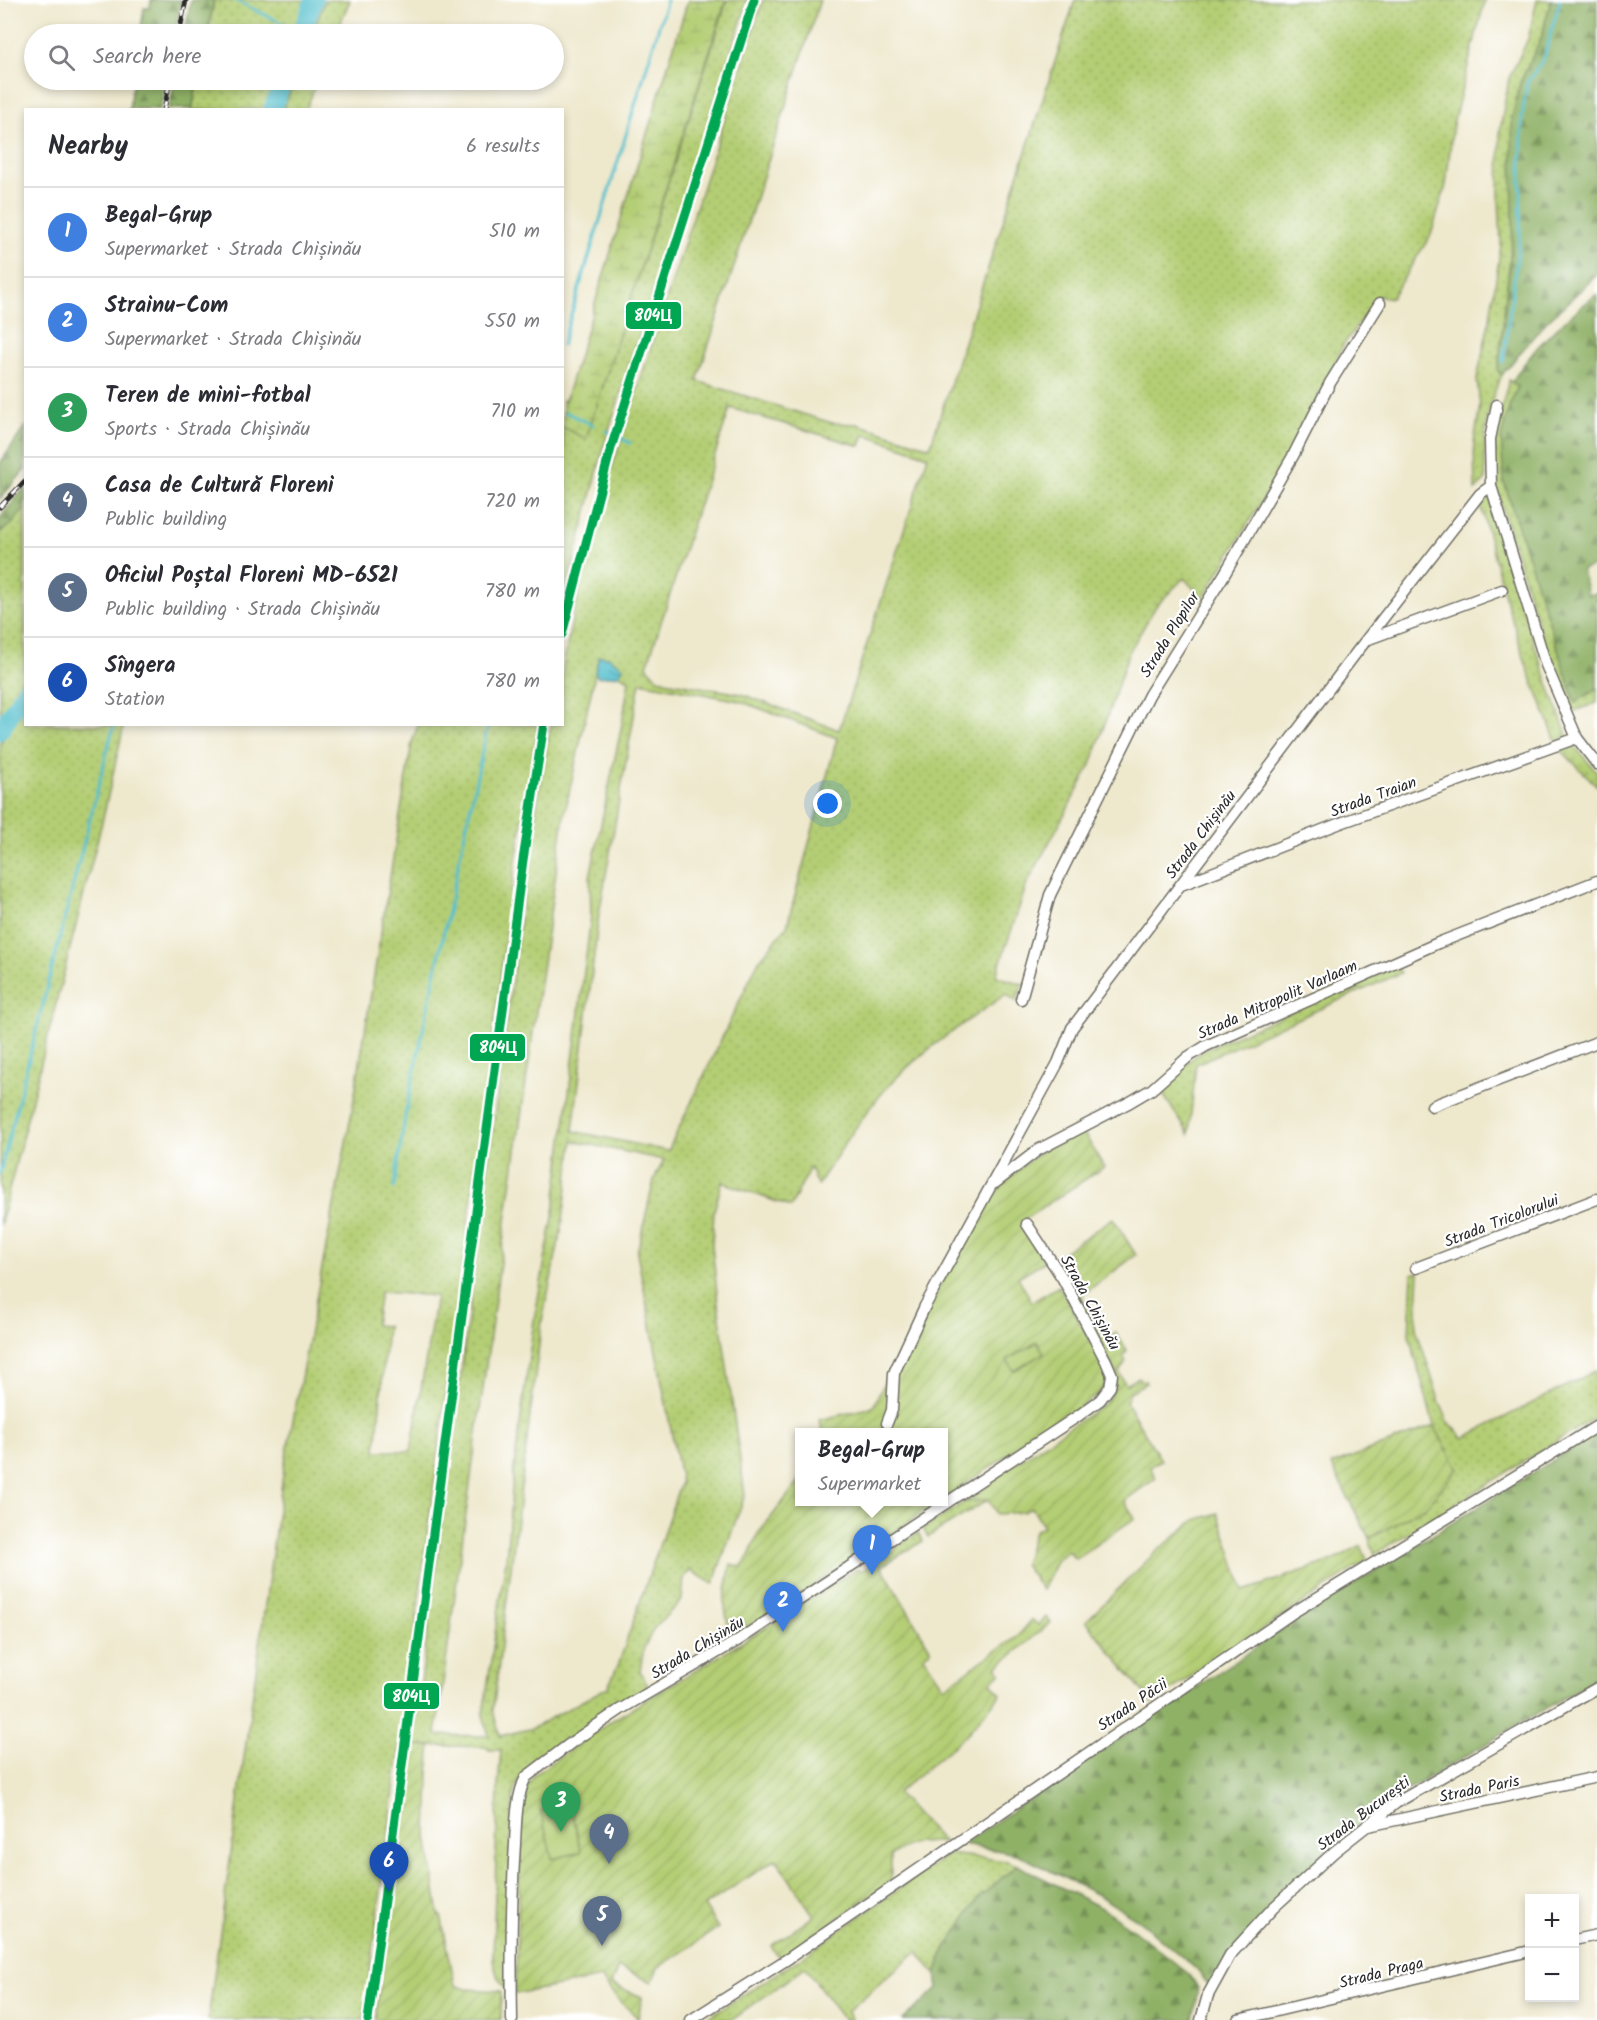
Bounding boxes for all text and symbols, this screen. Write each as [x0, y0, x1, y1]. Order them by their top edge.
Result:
search box [24, 24, 564, 90]
text: Search here [93, 40, 201, 75]
icon: search [45, 41, 78, 74]
text: Nearby [48, 126, 128, 168]
text: 6 results [466, 131, 540, 163]
text: Begal-Grup [105, 199, 212, 234]
text: 1 [64, 216, 71, 248]
text: 510 m [489, 216, 540, 248]
text: Supermarket · Strada Chișinău [105, 234, 361, 266]
text: Strainu-Com [105, 289, 228, 324]
line badge: 804Ц [625, 301, 682, 330]
text: 804Ц [634, 304, 672, 329]
text: 2 [62, 306, 73, 338]
text: 550 m [485, 306, 540, 338]
text: Supermarket · Strada Chișinău [105, 324, 361, 356]
text: Teren de mini-fotbal [105, 379, 311, 414]
text: 3 [62, 396, 73, 428]
text: 710 m [491, 396, 540, 428]
text: Sports · Strada Chișinău [105, 414, 310, 446]
text: Casa de Cultură Floreni [105, 469, 334, 504]
text: 4 [62, 486, 73, 518]
text: 720 m [485, 486, 540, 518]
text: Public building [105, 504, 227, 536]
text: Oficiul Poștal Floreni MD-6521 [105, 559, 398, 594]
text: 5 [62, 576, 73, 608]
text: 780 m [485, 576, 540, 608]
street label: Strada Plopilor [1134, 586, 1208, 683]
text: Public building · Strada Chișinău [105, 594, 380, 626]
text: Sîngera [105, 649, 176, 684]
text: 6 [62, 666, 73, 698]
text: 780 m [485, 666, 540, 698]
text: Station [105, 684, 165, 716]
street label: Strada Traian [1327, 770, 1420, 825]
street label: Strada Chișinău [1159, 785, 1243, 885]
your location [813, 789, 842, 818]
street label: Strada Mitropolit Varlaam [1194, 954, 1362, 1047]
line badge: 804Ц [469, 1033, 526, 1062]
text: 804Ц [479, 1036, 517, 1061]
street label: Strada Tricolorului [1441, 1188, 1564, 1255]
street label: Strada Chișinău [1053, 1250, 1126, 1355]
popup [795, 1428, 948, 1506]
text: Begal-Grup [818, 1434, 925, 1469]
text: Supermarket [818, 1469, 921, 1501]
pin: 1 [852, 1526, 892, 1575]
pin: 2 [764, 1582, 802, 1632]
street label: Strada Chișinău [646, 1610, 750, 1686]
street label: Strada Păcii [1093, 1672, 1174, 1738]
line badge: 804Ц [383, 1682, 440, 1710]
text: 804Ц [392, 1685, 430, 1710]
street label: Strada Paris [1437, 1769, 1522, 1810]
street label: Strada București [1312, 1770, 1417, 1858]
pin: 3 [542, 1782, 580, 1832]
pin: 4 [590, 1814, 628, 1864]
pin: 6 [370, 1842, 408, 1892]
map controls [1525, 1894, 1579, 2002]
button: + [1525, 1894, 1579, 1948]
pin: 5 [582, 1896, 622, 1946]
button: − [1525, 1948, 1579, 2002]
street label: Strada Praga [1337, 1951, 1426, 1996]

